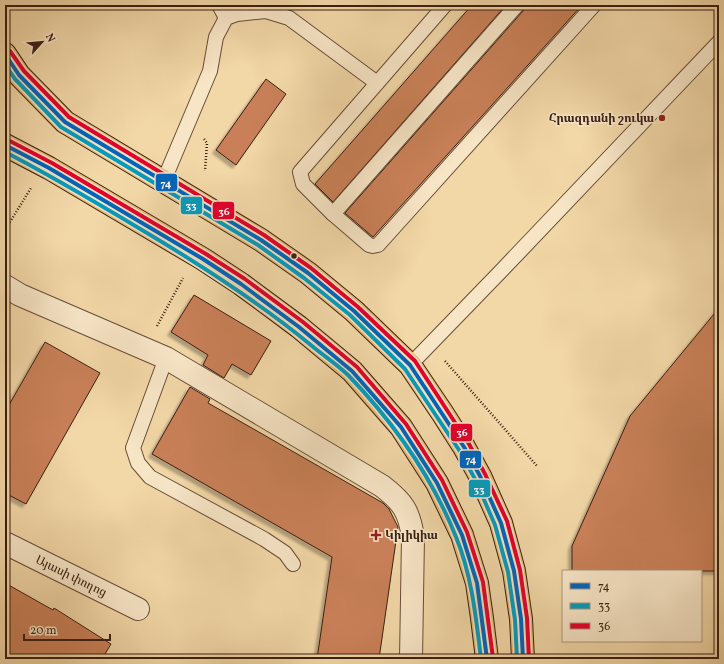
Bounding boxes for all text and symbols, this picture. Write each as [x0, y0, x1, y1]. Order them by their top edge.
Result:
north arrow [22, 22, 62, 62]
text: N [41, 31, 58, 45]
place label: Հրազդանի շուկա [549, 111, 654, 127]
marker: Հրազդանի շուկա [657, 113, 667, 123]
line badge: 74 [155, 173, 178, 192]
text: 74 [160, 177, 172, 192]
line badge: 33 [180, 196, 203, 215]
text: 33 [185, 199, 197, 214]
line badge: 36 [212, 201, 235, 220]
text: 36 [218, 205, 230, 220]
unlabelled marker [289, 251, 299, 261]
line badge: 36 [450, 423, 473, 442]
text: 36 [456, 426, 468, 441]
line badge: 74 [459, 450, 482, 469]
text: 74 [465, 453, 477, 468]
line badge: 33 [468, 479, 491, 498]
text: 33 [473, 483, 485, 498]
place label: Կիլիկիա [385, 528, 438, 544]
marker: Կիլիկիա [370, 529, 382, 541]
street label: Այասի փողոց [32, 552, 109, 601]
legend [562, 570, 702, 642]
text: 74 [598, 579, 610, 595]
text: 33 [598, 599, 610, 615]
scale bar [24, 616, 110, 642]
text: 36 [598, 619, 610, 635]
text: 20 m [30, 623, 57, 639]

